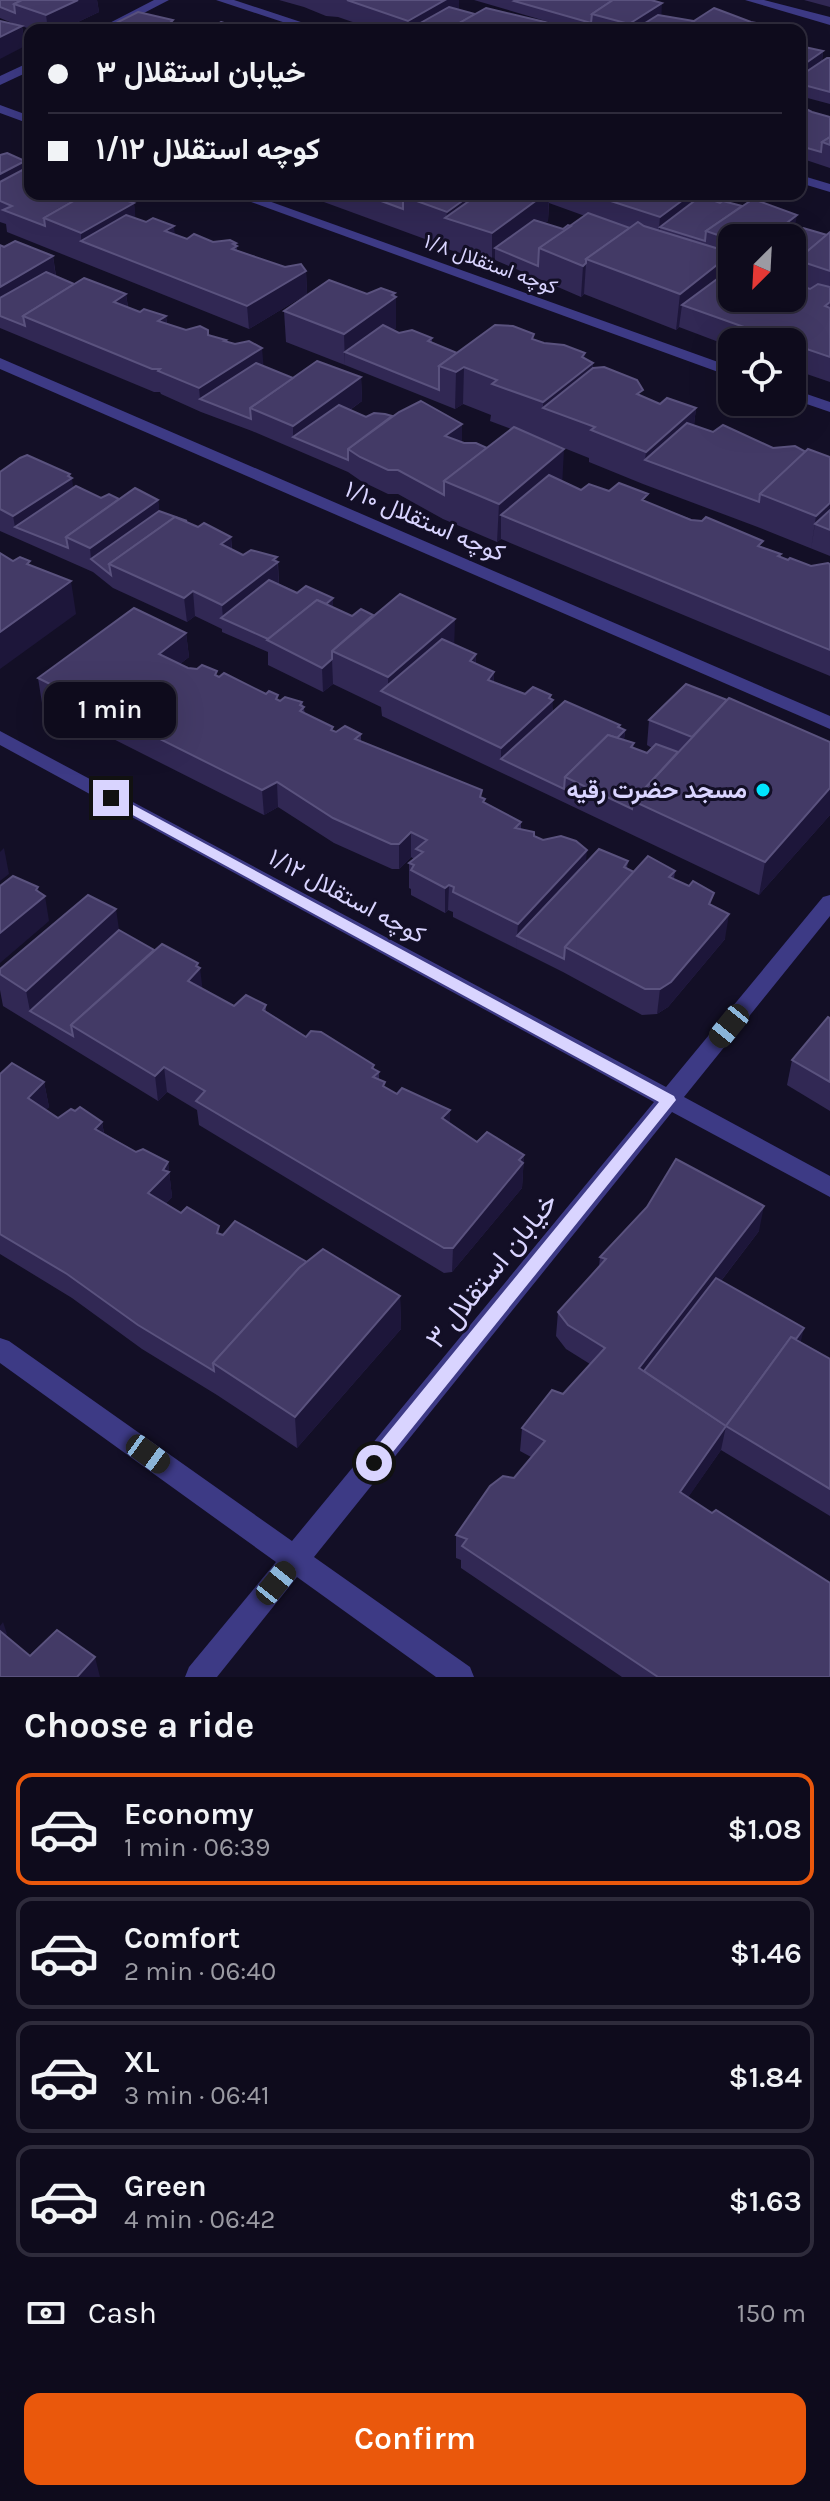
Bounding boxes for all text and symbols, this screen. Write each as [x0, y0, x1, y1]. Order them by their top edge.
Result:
text: خیابان استقلال ۳ [96, 54, 306, 90]
text: کوچه استقلال ۱/۱۲ [96, 131, 320, 167]
north arrow [718, 224, 806, 312]
map controls [718, 224, 806, 416]
street label: کوچه استقلال ۱/۸ [420, 230, 561, 301]
button: locate [718, 328, 806, 416]
street label: کوچه استقلال ۱/۱۰ [340, 475, 509, 569]
callout: 1 min [45, 682, 177, 738]
text: 1 min [78, 694, 142, 725]
place label: مسجد حضرت رقیه [566, 776, 747, 805]
route end [93, 780, 129, 816]
marker: مسجد حضرت رقیه [754, 781, 772, 799]
street label: کوچه استقلال ۱/۱۲ [263, 843, 430, 951]
car [705, 1000, 753, 1052]
street label: خیابان استقلال ۳ [419, 1186, 564, 1355]
car [122, 1430, 174, 1478]
route start [356, 1445, 392, 1481]
car [252, 1557, 300, 1609]
text: Choose a ride [24, 1704, 254, 1746]
icon: car [28, 1793, 100, 1865]
text: Economy [124, 1796, 254, 1832]
text: $1.08 [727, 1811, 802, 1847]
text: 1 min · 06:39 [124, 1832, 270, 1863]
icon: car [28, 1917, 100, 1989]
text: Comfort [124, 1920, 240, 1956]
text: $1.46 [730, 1935, 802, 1971]
text: 2 min · 06:40 [124, 1956, 276, 1987]
icon: car [28, 2041, 100, 2113]
text: XL [124, 2044, 159, 2080]
text: $1.84 [728, 2059, 802, 2095]
text: 3 min · 06:41 [124, 2080, 270, 2111]
icon: car [28, 2165, 100, 2237]
text: Green [124, 2168, 207, 2204]
text: $1.63 [729, 2183, 802, 2219]
text: 4 min · 06:42 [124, 2204, 275, 2235]
icon: cash [24, 2291, 68, 2335]
text: Cash [88, 2295, 157, 2331]
text: 150 m [737, 2298, 806, 2329]
button: Confirm [24, 2393, 806, 2485]

